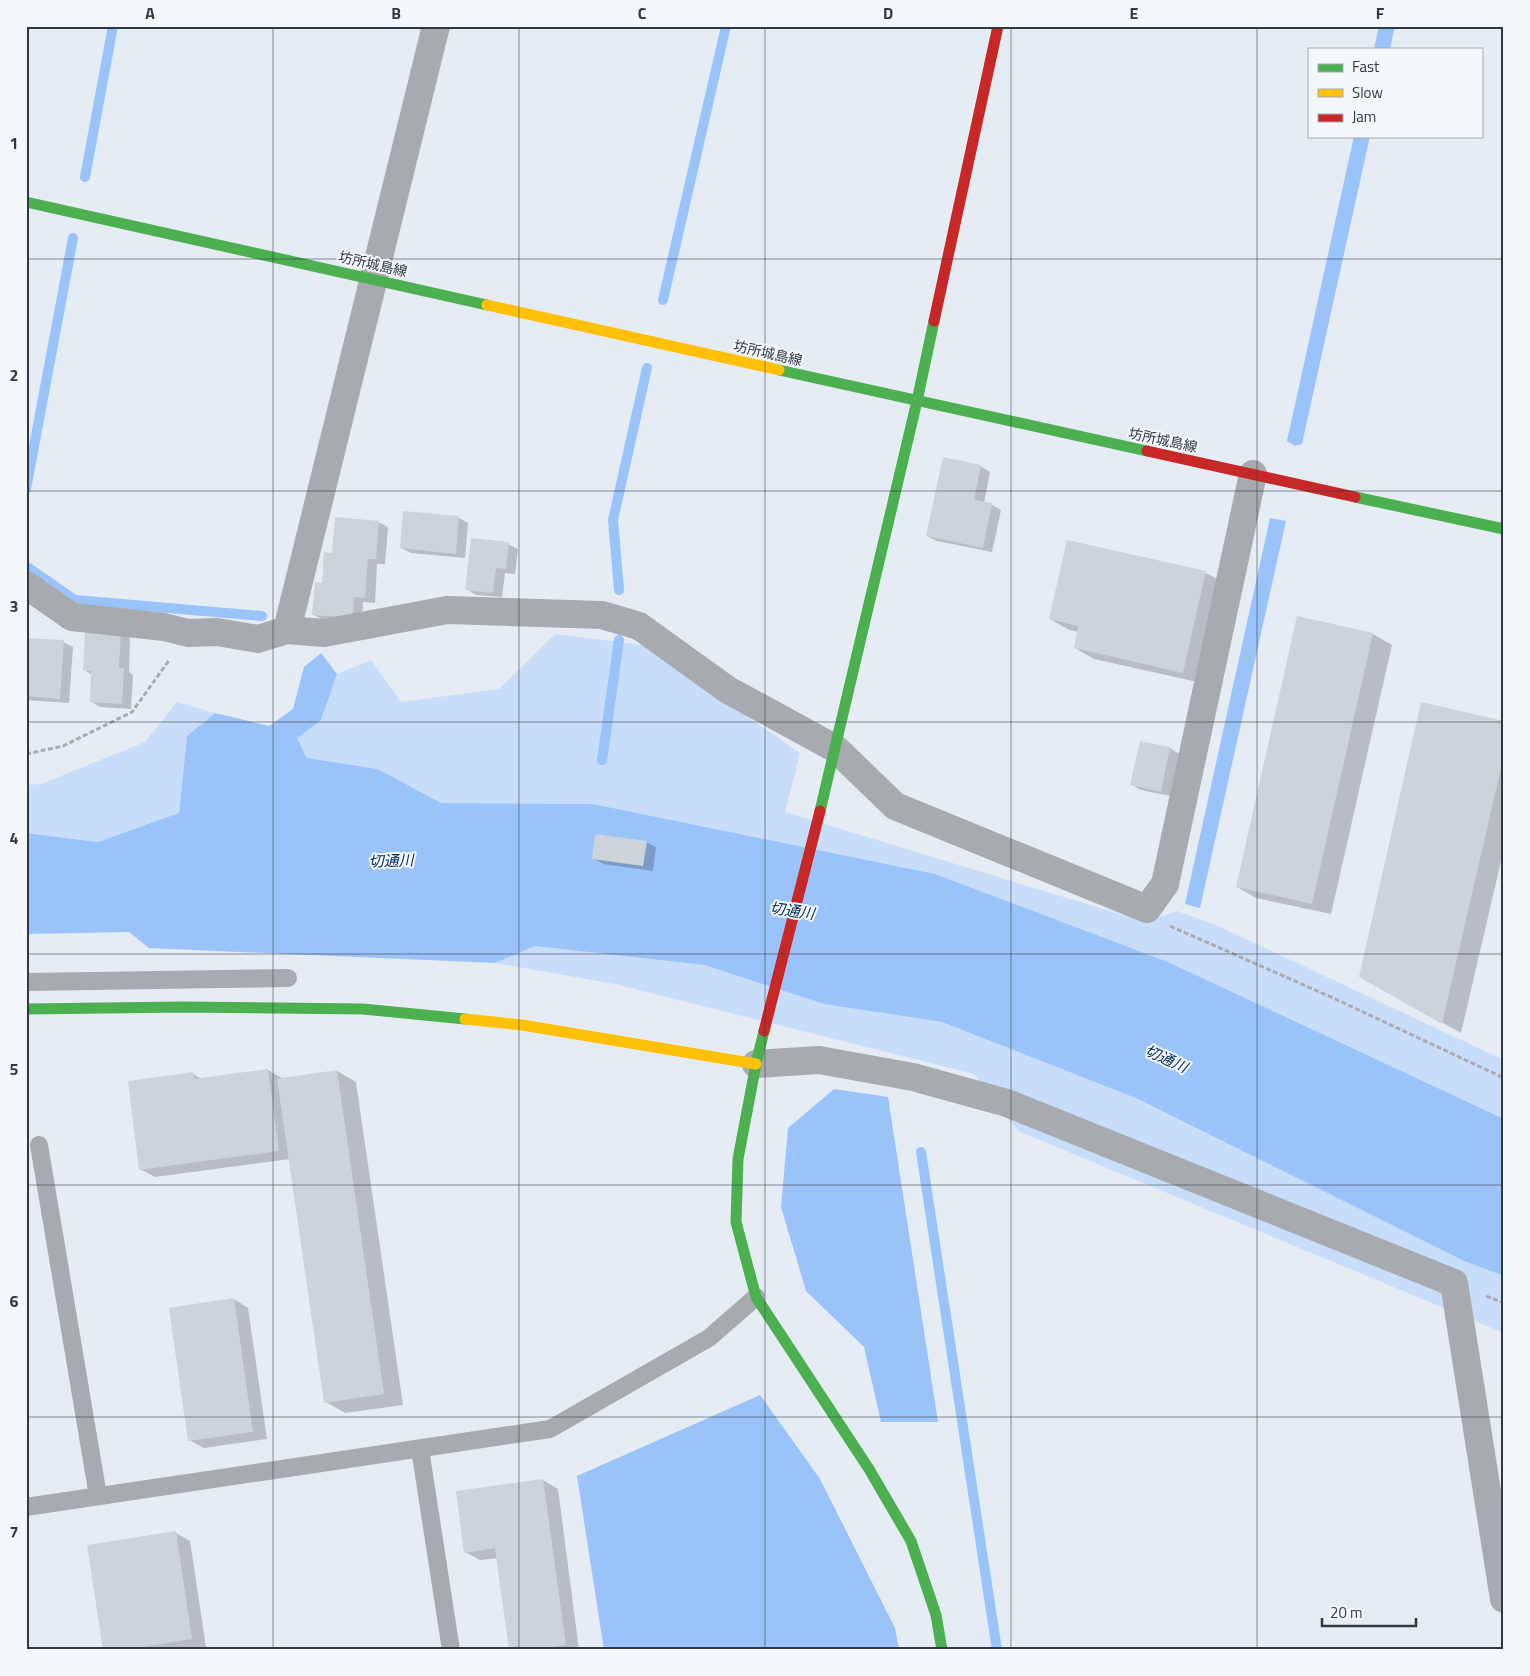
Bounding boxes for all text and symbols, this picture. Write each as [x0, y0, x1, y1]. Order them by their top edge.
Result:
text: A [145, 1, 155, 25]
text: B [391, 1, 401, 25]
text: C [638, 1, 647, 25]
text: D [883, 1, 893, 25]
text: E [1130, 1, 1139, 25]
text: F [1376, 1, 1385, 25]
legend [1308, 48, 1482, 138]
text: Fast [1352, 55, 1380, 78]
text: Slow [1352, 81, 1383, 104]
text: Jam [1352, 105, 1376, 128]
text: 1 [10, 131, 18, 155]
street label: 坊所城島線 [337, 245, 410, 282]
street label: 坊所城島線 [732, 334, 805, 371]
text: 2 [10, 363, 18, 387]
street label: 坊所城島線 [1127, 422, 1200, 457]
text: 3 [10, 594, 18, 618]
text: 4 [10, 826, 19, 850]
water label: 切通川 [368, 848, 416, 873]
water label: 切通川 [768, 896, 818, 925]
water label: 切通川 [1141, 1039, 1193, 1079]
text: 5 [10, 1057, 19, 1081]
text: 6 [10, 1289, 19, 1313]
text: 7 [10, 1520, 18, 1544]
scale bar [1322, 1596, 1416, 1628]
text: 20 m [1330, 1601, 1363, 1624]

